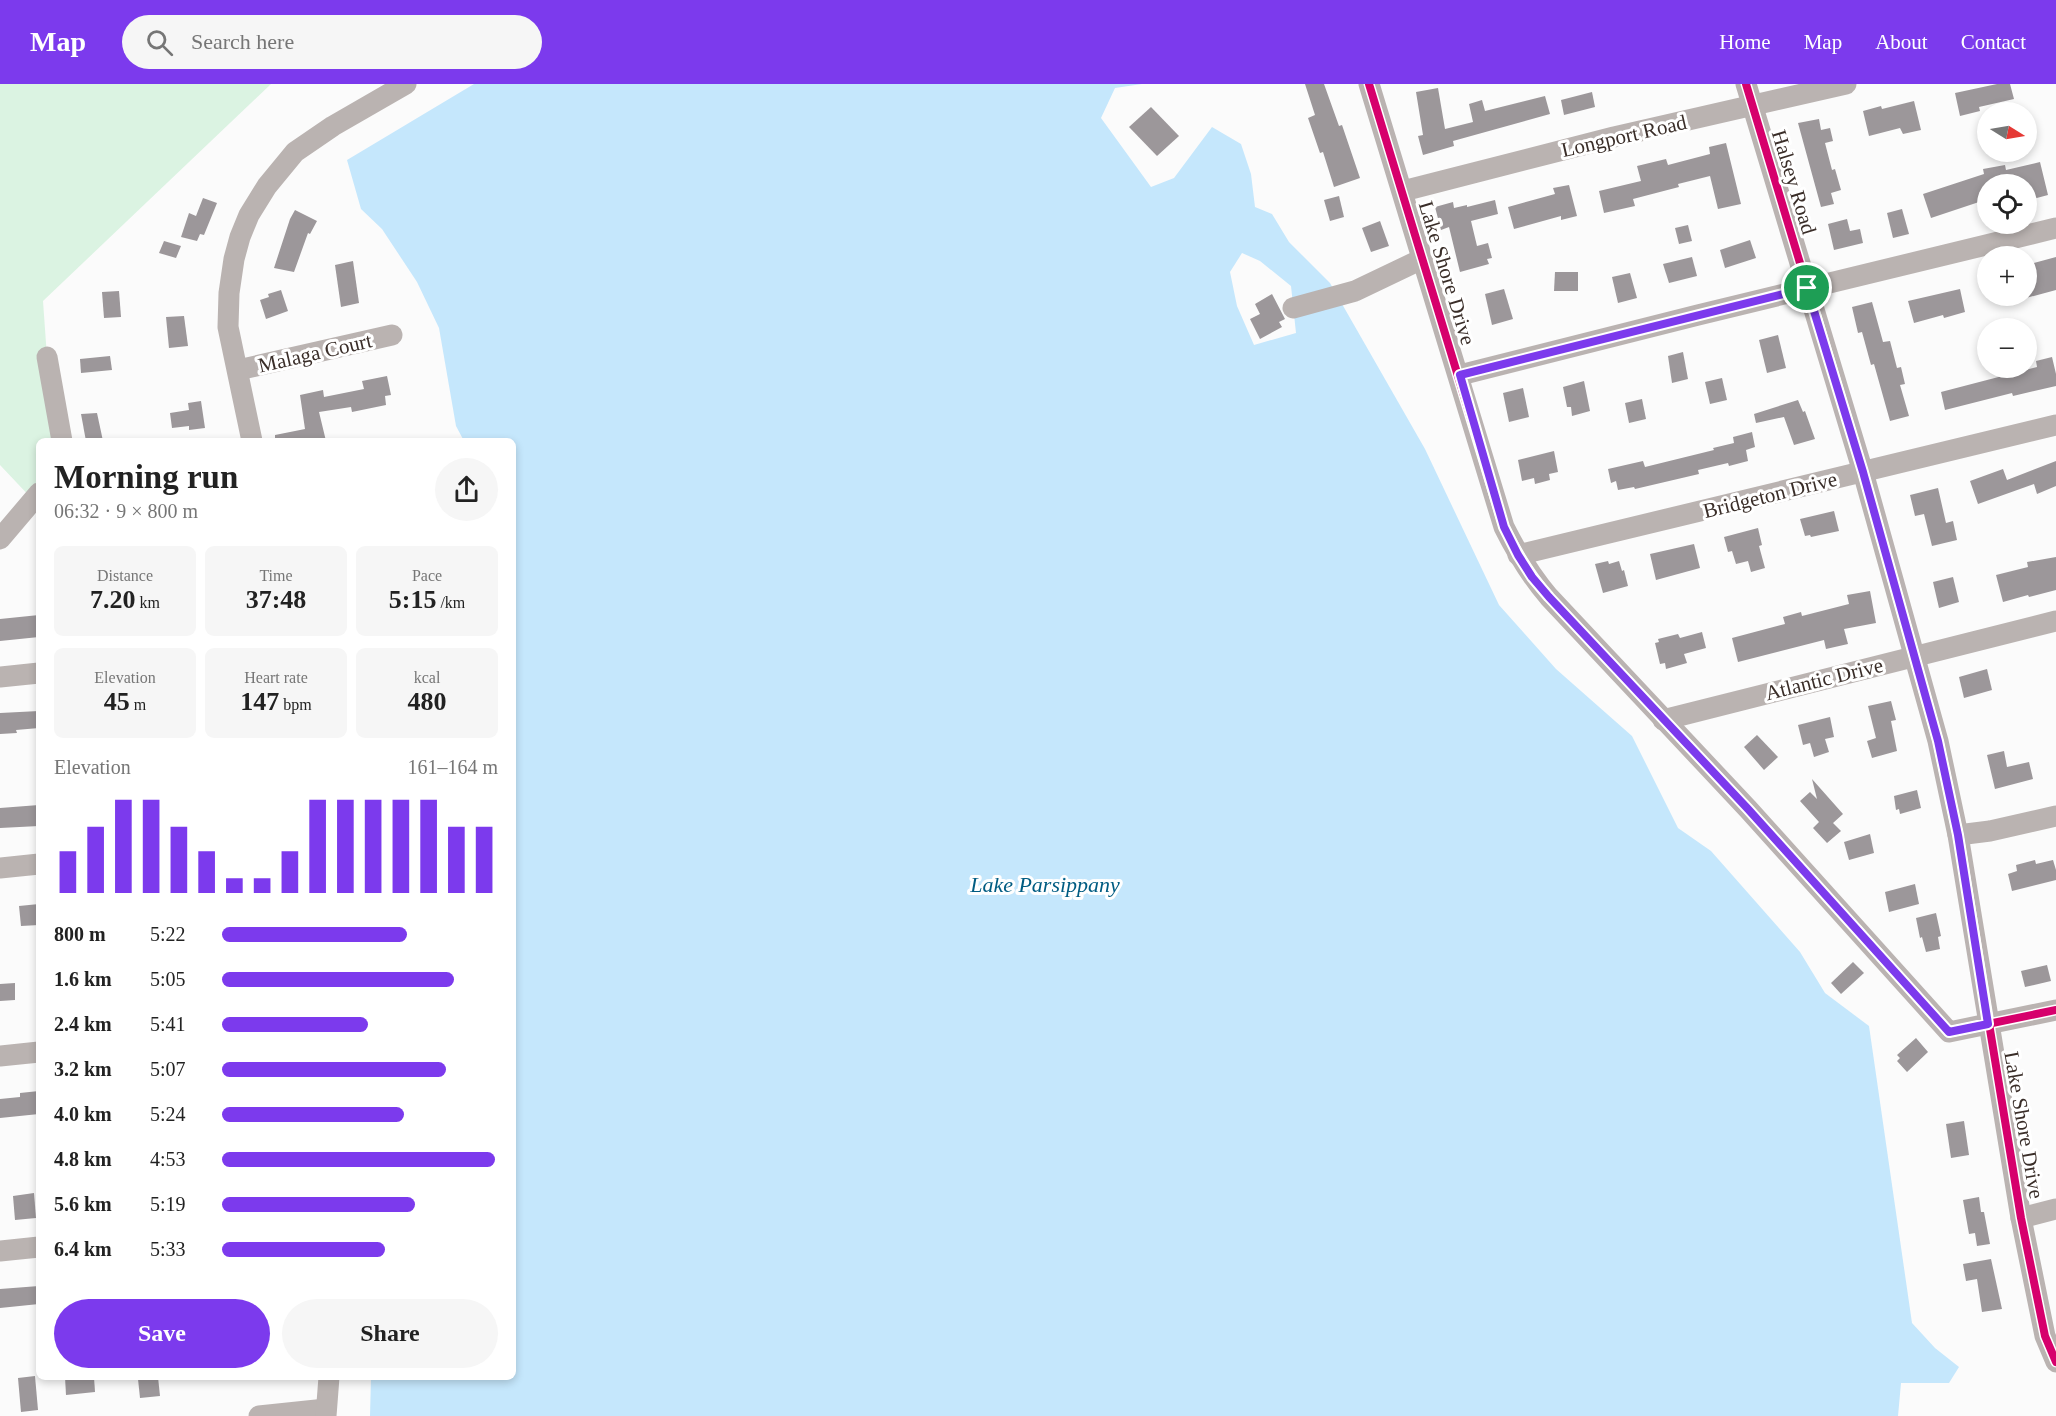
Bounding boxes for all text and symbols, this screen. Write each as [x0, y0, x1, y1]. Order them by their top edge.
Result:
search box [122, 15, 542, 69]
text: Map [30, 26, 86, 57]
icon: search [143, 26, 176, 59]
text: Search here [191, 29, 294, 54]
text: Home [1719, 30, 1771, 54]
text: Map [1804, 30, 1842, 54]
text: About [1875, 30, 1928, 54]
text: Contact [1961, 30, 2026, 54]
north arrow [1977, 102, 2037, 162]
map controls [1977, 102, 2037, 378]
street label: Longport Road [1559, 110, 1689, 162]
street label: Halsey Road [1767, 127, 1821, 238]
button: locate [1977, 174, 2037, 234]
street label: Lake Shore Drive [1414, 198, 1480, 348]
button: + [1977, 246, 2037, 306]
pin [1781, 262, 1832, 313]
icon: arrive [1790, 271, 1823, 304]
button: − [1977, 318, 2037, 378]
street label: Malaga Court [256, 328, 374, 378]
button: share [435, 458, 498, 521]
text: Morning run [54, 459, 238, 495]
street label: Bridgeton Drive [1701, 467, 1839, 523]
text: 06:32 · 9 × 800 m [54, 500, 198, 522]
text: Distance [97, 567, 153, 584]
text: Time [259, 567, 293, 584]
text: Pace [412, 567, 442, 584]
text: 7.20 [90, 585, 136, 614]
text: 37:48 [246, 585, 306, 614]
text: 5:15 [389, 585, 436, 614]
text: km [136, 594, 160, 611]
text: /km [436, 594, 465, 611]
street label: Atlantic Drive [1763, 653, 1885, 705]
text: Elevation [94, 669, 156, 686]
text: Heart rate [244, 669, 308, 686]
text: kcal [414, 669, 440, 686]
text: 45 [104, 687, 130, 716]
text: 147 [240, 687, 279, 716]
text: 480 [408, 687, 447, 716]
text: m [130, 696, 146, 713]
text: bpm [279, 696, 312, 713]
text: Elevation [54, 756, 131, 778]
text: 161–164 m [407, 756, 498, 778]
water label: Lake Parsippany [969, 872, 1120, 897]
text: 800 m [54, 923, 106, 945]
text: 5:22 [150, 923, 186, 945]
text: 1.6 km [54, 968, 112, 990]
text: 5:05 [150, 968, 186, 990]
text: 2.4 km [54, 1013, 112, 1035]
text: 5:41 [150, 1013, 186, 1035]
street label: Lake Shore Drive [1999, 1049, 2049, 1201]
text: 3.2 km [54, 1058, 112, 1080]
text: 5:07 [150, 1058, 186, 1080]
text: 4.0 km [54, 1103, 112, 1125]
text: 5:24 [150, 1103, 186, 1125]
text: 4.8 km [54, 1148, 112, 1170]
text: 4:53 [150, 1148, 186, 1170]
text: 5.6 km [54, 1193, 112, 1215]
text: 5:19 [150, 1193, 186, 1215]
text: 6.4 km [54, 1238, 112, 1260]
text: 5:33 [150, 1238, 186, 1260]
button: Save [54, 1299, 270, 1368]
button: Share [282, 1299, 498, 1368]

